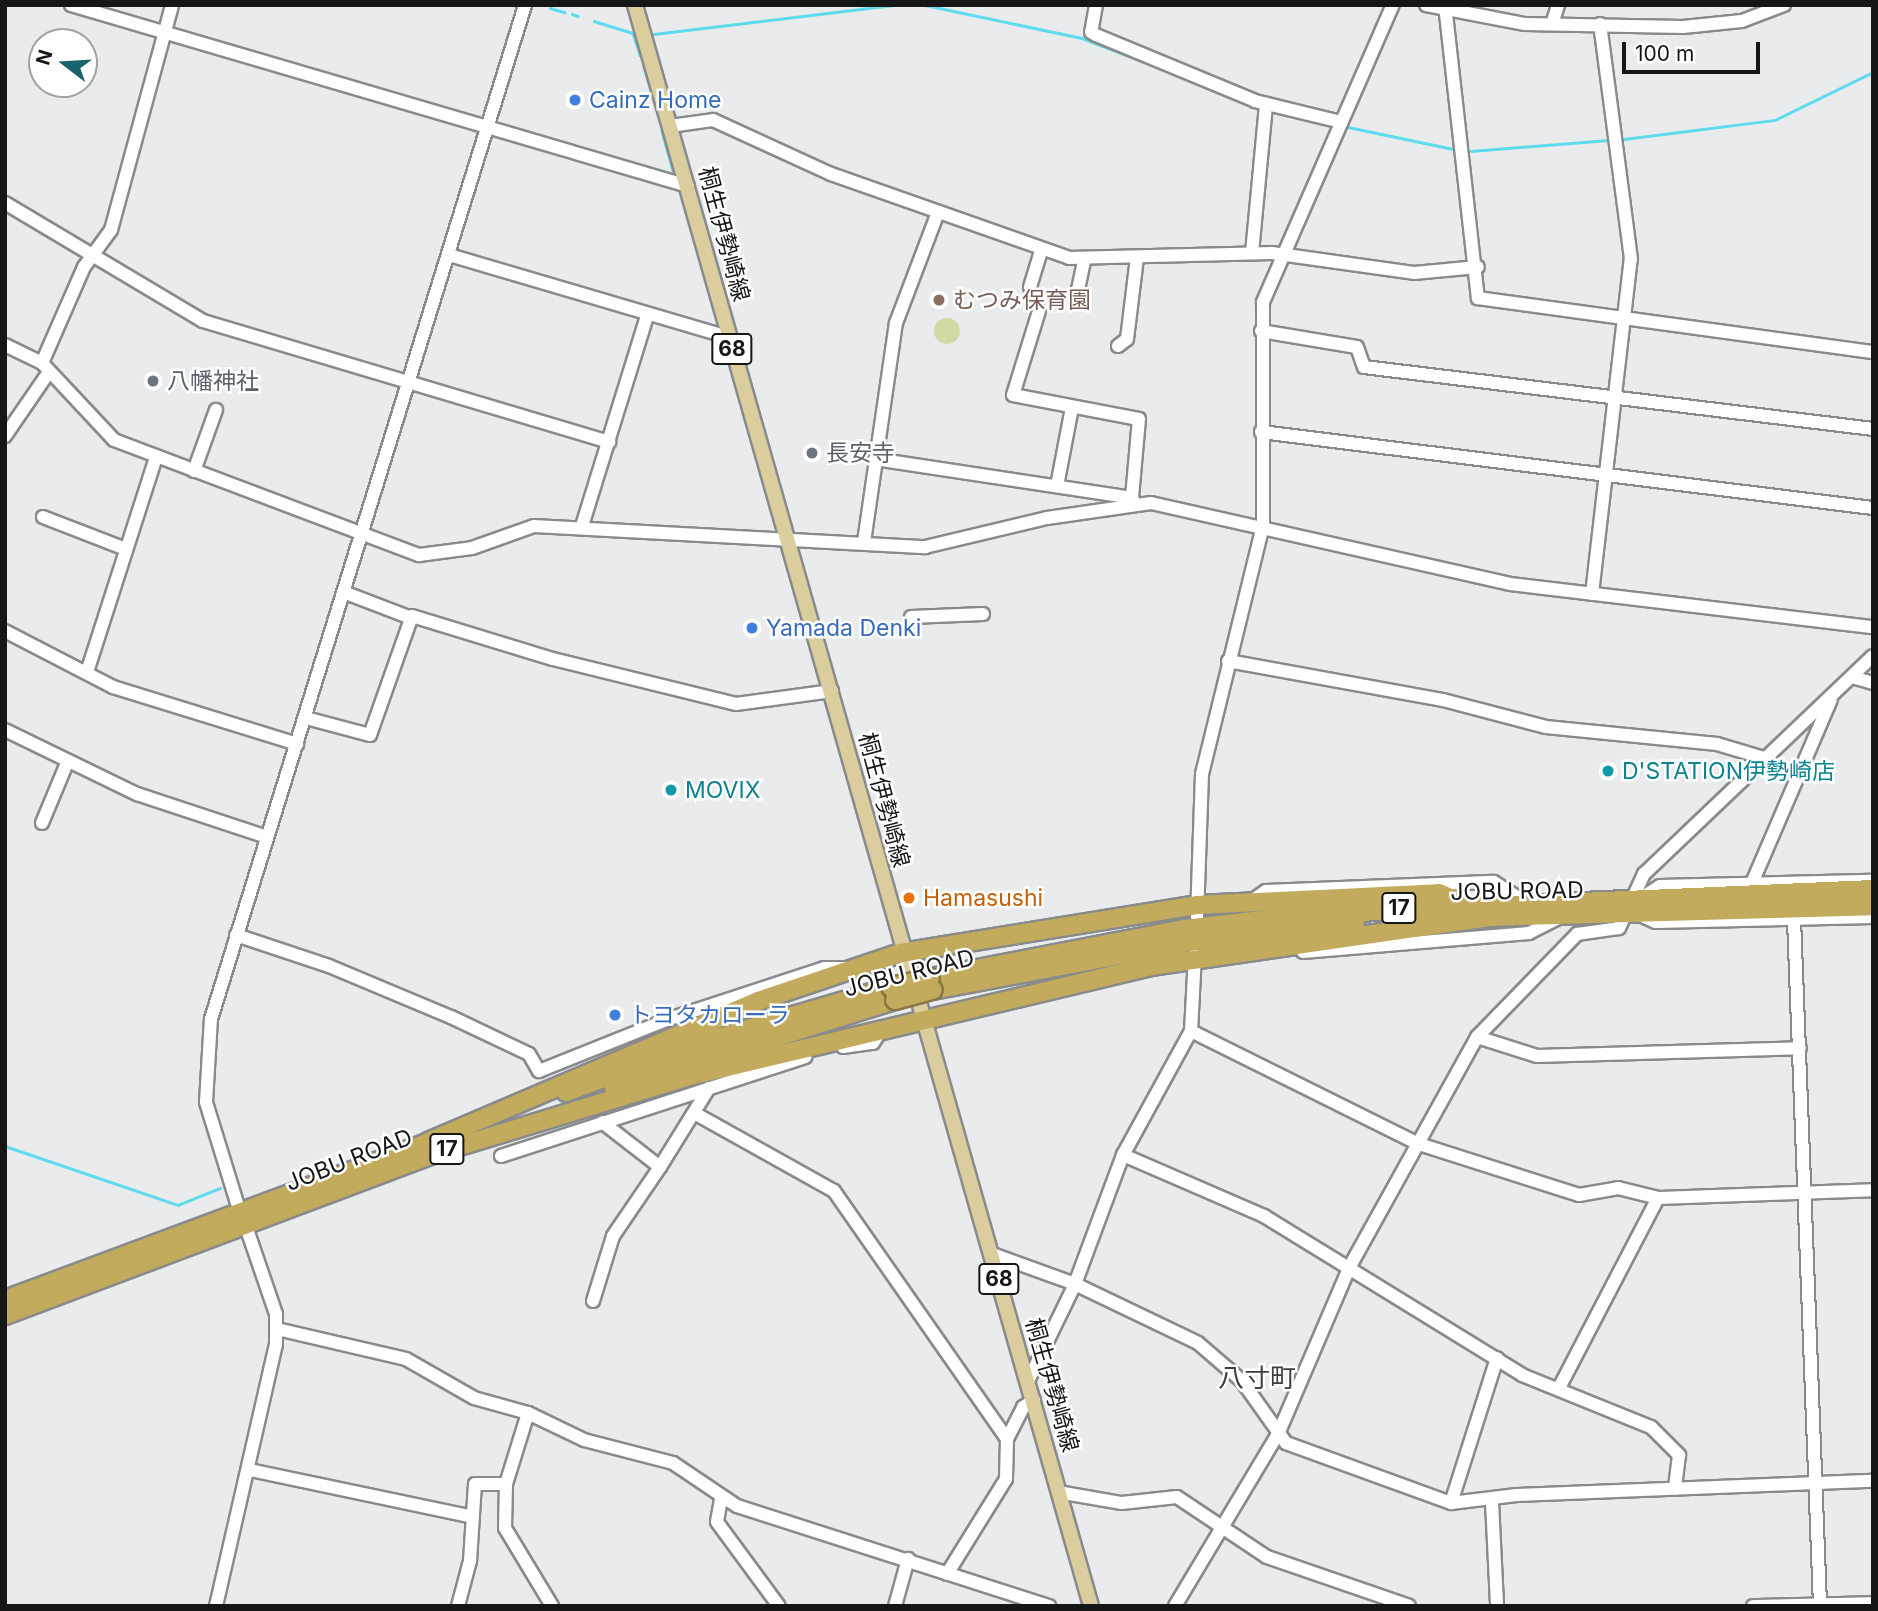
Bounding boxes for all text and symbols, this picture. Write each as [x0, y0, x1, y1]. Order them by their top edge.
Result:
north arrow [28, 28, 98, 98]
scale bar [1626, 28, 1764, 72]
text: 100 m [1635, 41, 1694, 66]
text: N [31, 47, 57, 68]
place label: Cainz Home [589, 86, 721, 114]
marker: Cainz Home [567, 92, 583, 108]
street label: 桐生伊勢崎線 [693, 164, 755, 304]
place label: むつみ保育園 [953, 286, 1091, 314]
marker: むつみ保育園 [931, 292, 947, 308]
road number: 68 [711, 332, 753, 366]
place label: 八幡神社 [167, 367, 259, 395]
marker: 八幡神社 [145, 373, 161, 389]
place label: 長安寺 [826, 439, 895, 467]
marker: 長安寺 [804, 445, 820, 461]
place label: Yamada Denki [766, 614, 921, 642]
marker: Yamada Denki [744, 620, 760, 636]
street label: 桐生伊勢崎線 [853, 730, 915, 870]
place label: D'STATION伊勢崎店 [1622, 757, 1835, 785]
marker: D'STATION伊勢崎店 [1600, 763, 1616, 779]
place label: MOVIX [685, 776, 760, 804]
marker: MOVIX [663, 782, 679, 798]
street label: JOBU ROAD [1450, 876, 1584, 906]
place label: Hamasushi [923, 884, 1043, 912]
marker: Hamasushi [901, 890, 917, 906]
road number: 17 [1380, 890, 1418, 926]
street label: JOBU ROAD [841, 943, 977, 1003]
place label: トヨタカローラ [629, 1001, 790, 1029]
marker: トヨタカローラ [607, 1007, 623, 1023]
street label: JOBU ROAD [282, 1123, 416, 1197]
road number: 17 [428, 1132, 466, 1166]
road number: 68 [978, 1262, 1020, 1296]
street label: 桐生伊勢崎線 [1020, 1315, 1084, 1455]
district label: 八寸町 [1218, 1362, 1296, 1394]

